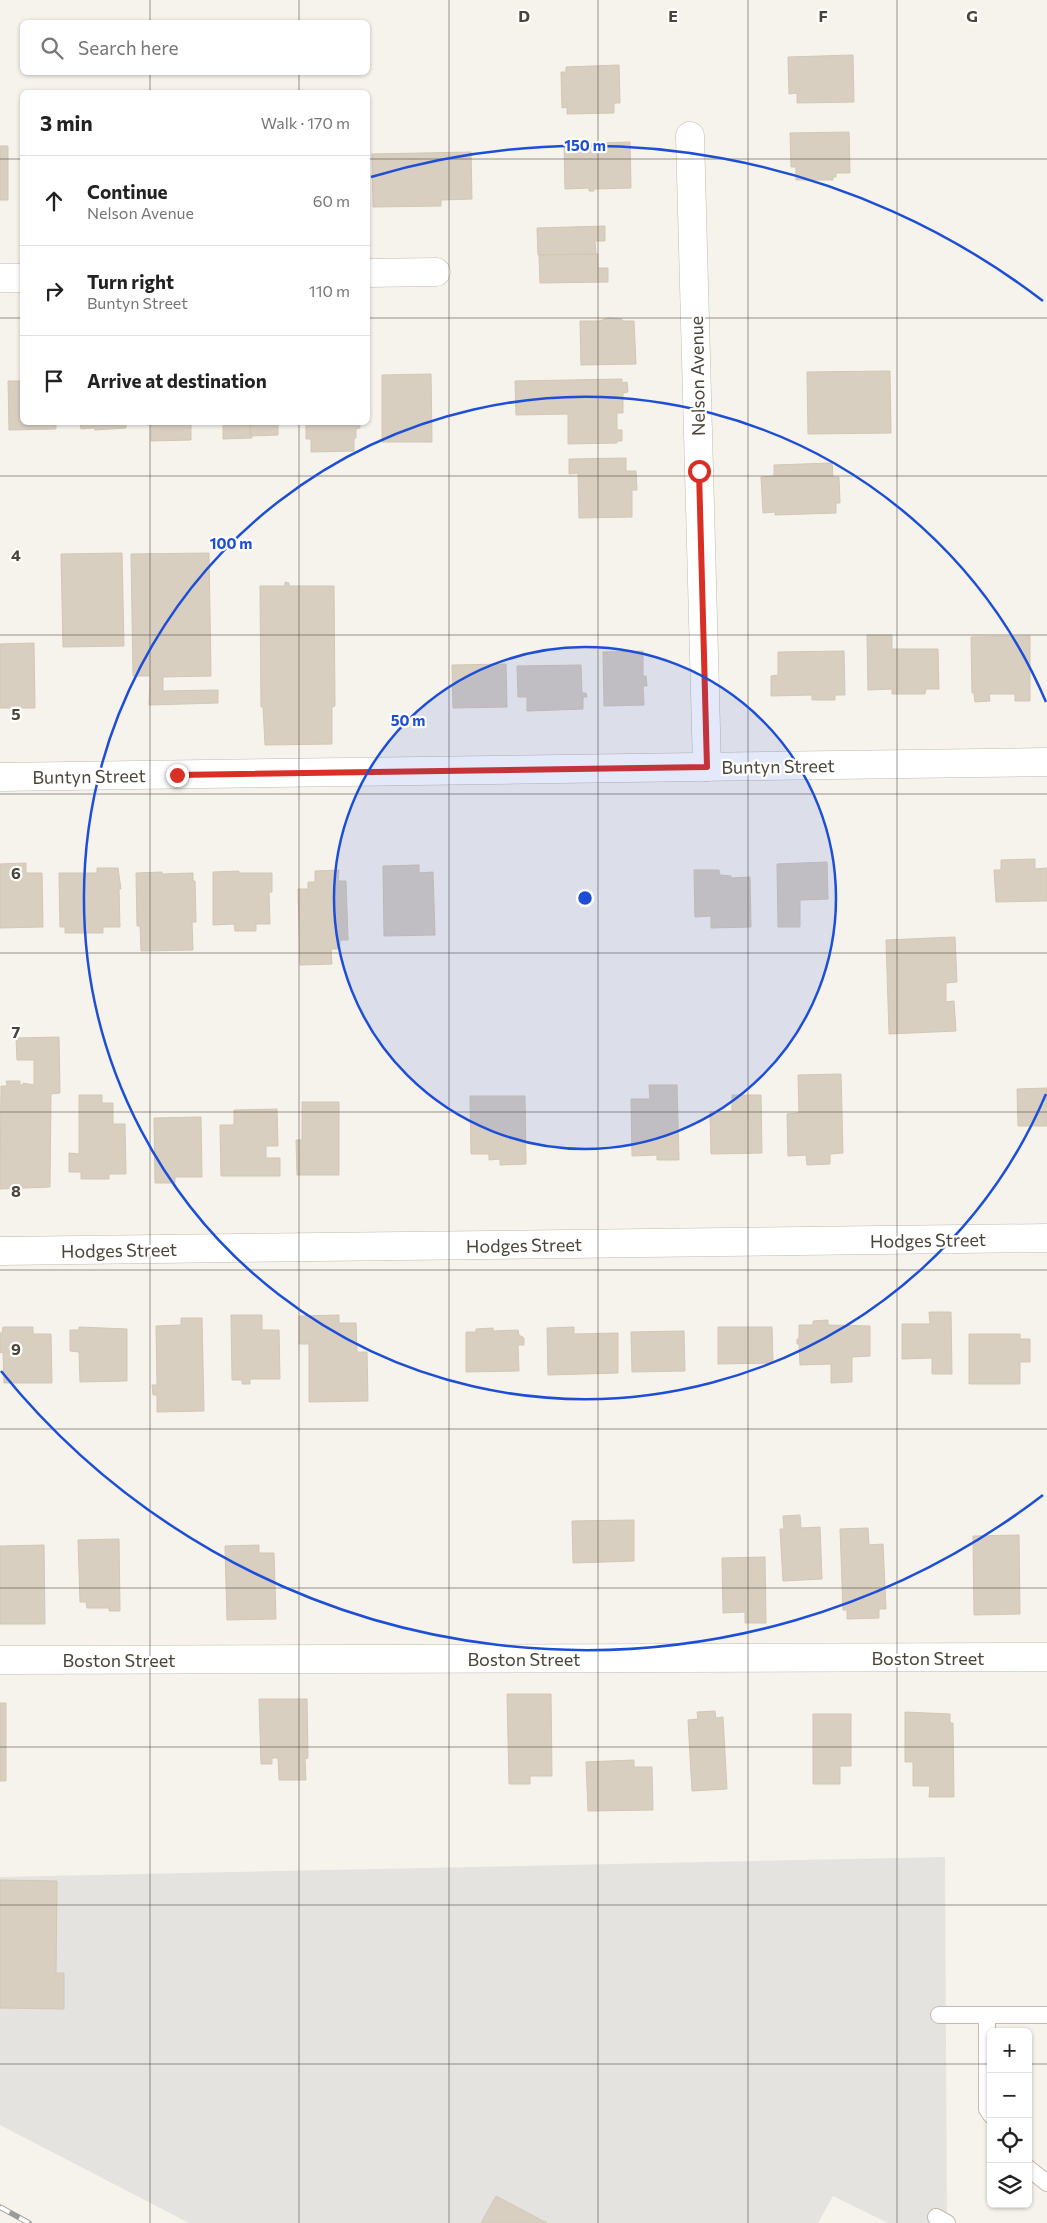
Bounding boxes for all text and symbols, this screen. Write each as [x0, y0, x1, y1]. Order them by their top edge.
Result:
text: D [518, 6, 530, 25]
text: E [668, 6, 678, 25]
text: F [818, 6, 828, 25]
text: G [966, 6, 978, 25]
search box [20, 20, 370, 75]
icon: search [38, 34, 66, 62]
text: Search here [78, 36, 178, 59]
text: 3 min [40, 110, 93, 135]
text: Walk · 170 m [261, 113, 350, 132]
text: 150 m [564, 136, 606, 154]
text: Continue [87, 180, 167, 203]
icon: ahead [40, 187, 68, 215]
text: 60 m [313, 191, 350, 210]
text: Nelson Avenue [87, 203, 194, 222]
text: Turn right [87, 270, 174, 293]
icon: right [40, 277, 68, 305]
text: 110 m [309, 281, 350, 300]
text: Buntyn Street [87, 293, 188, 312]
street label: Nelson Avenue [685, 316, 709, 436]
icon: arrive [40, 367, 68, 395]
text: Arrive at destination [87, 369, 267, 392]
route start [688, 460, 711, 483]
text: 100 m [210, 534, 252, 552]
text: 4 [11, 545, 21, 564]
text: 5 [11, 704, 21, 723]
text: 50 m [391, 711, 425, 729]
street label: Buntyn Street [721, 754, 835, 778]
street label: Buntyn Street [32, 764, 146, 788]
route end [166, 764, 189, 787]
text: 6 [11, 863, 21, 882]
centre of rings [576, 889, 594, 907]
text: 7 [12, 1022, 21, 1041]
text: 8 [11, 1181, 21, 1200]
street label: Hodges Street [870, 1228, 986, 1252]
street label: Hodges Street [466, 1233, 582, 1257]
street label: Hodges Street [61, 1238, 177, 1262]
text: 9 [11, 1339, 21, 1358]
street label: Boston Street [872, 1647, 984, 1669]
street label: Boston Street [468, 1648, 580, 1670]
street label: Boston Street [63, 1649, 175, 1671]
map controls [987, 2028, 1032, 2208]
button: + [987, 2028, 1032, 2073]
button: − [987, 2073, 1032, 2118]
button: locate [987, 2118, 1032, 2163]
button: layers [987, 2163, 1032, 2208]

